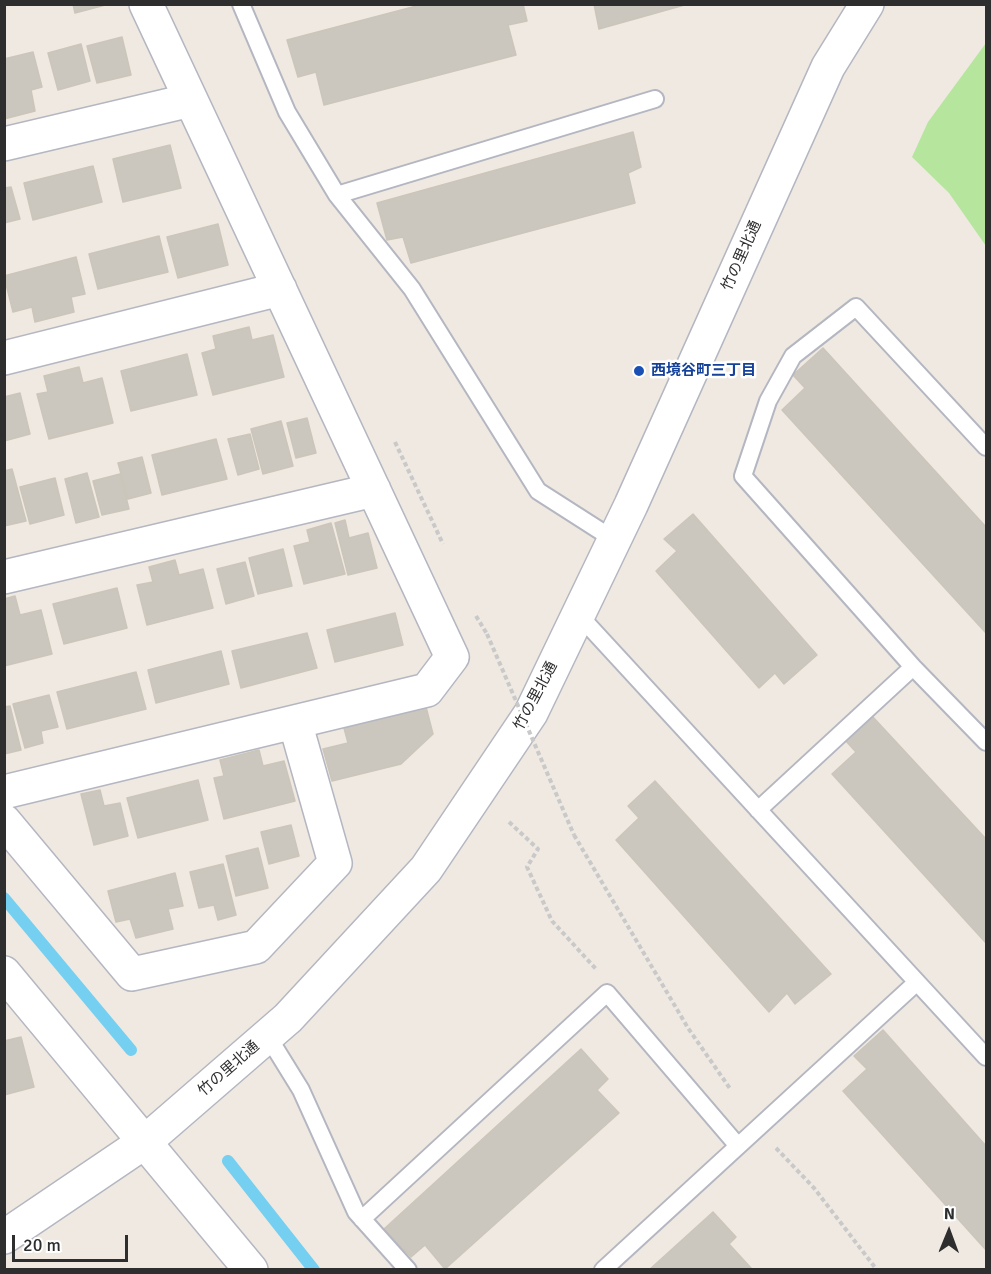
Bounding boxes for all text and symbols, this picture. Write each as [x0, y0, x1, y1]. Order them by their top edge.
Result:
street label: 竹の里北通 [719, 218, 765, 294]
place label: 西境谷町三丁目 [651, 362, 756, 380]
marker: 西境谷町三丁目 [632, 364, 646, 378]
street label: 竹の里北通 [510, 659, 562, 733]
street label: 竹の里北通 [195, 1038, 263, 1100]
north arrow [919, 1202, 979, 1262]
text: N [944, 1204, 955, 1224]
scale bar [15, 1223, 130, 1261]
text: 20 m [23, 1234, 61, 1256]

